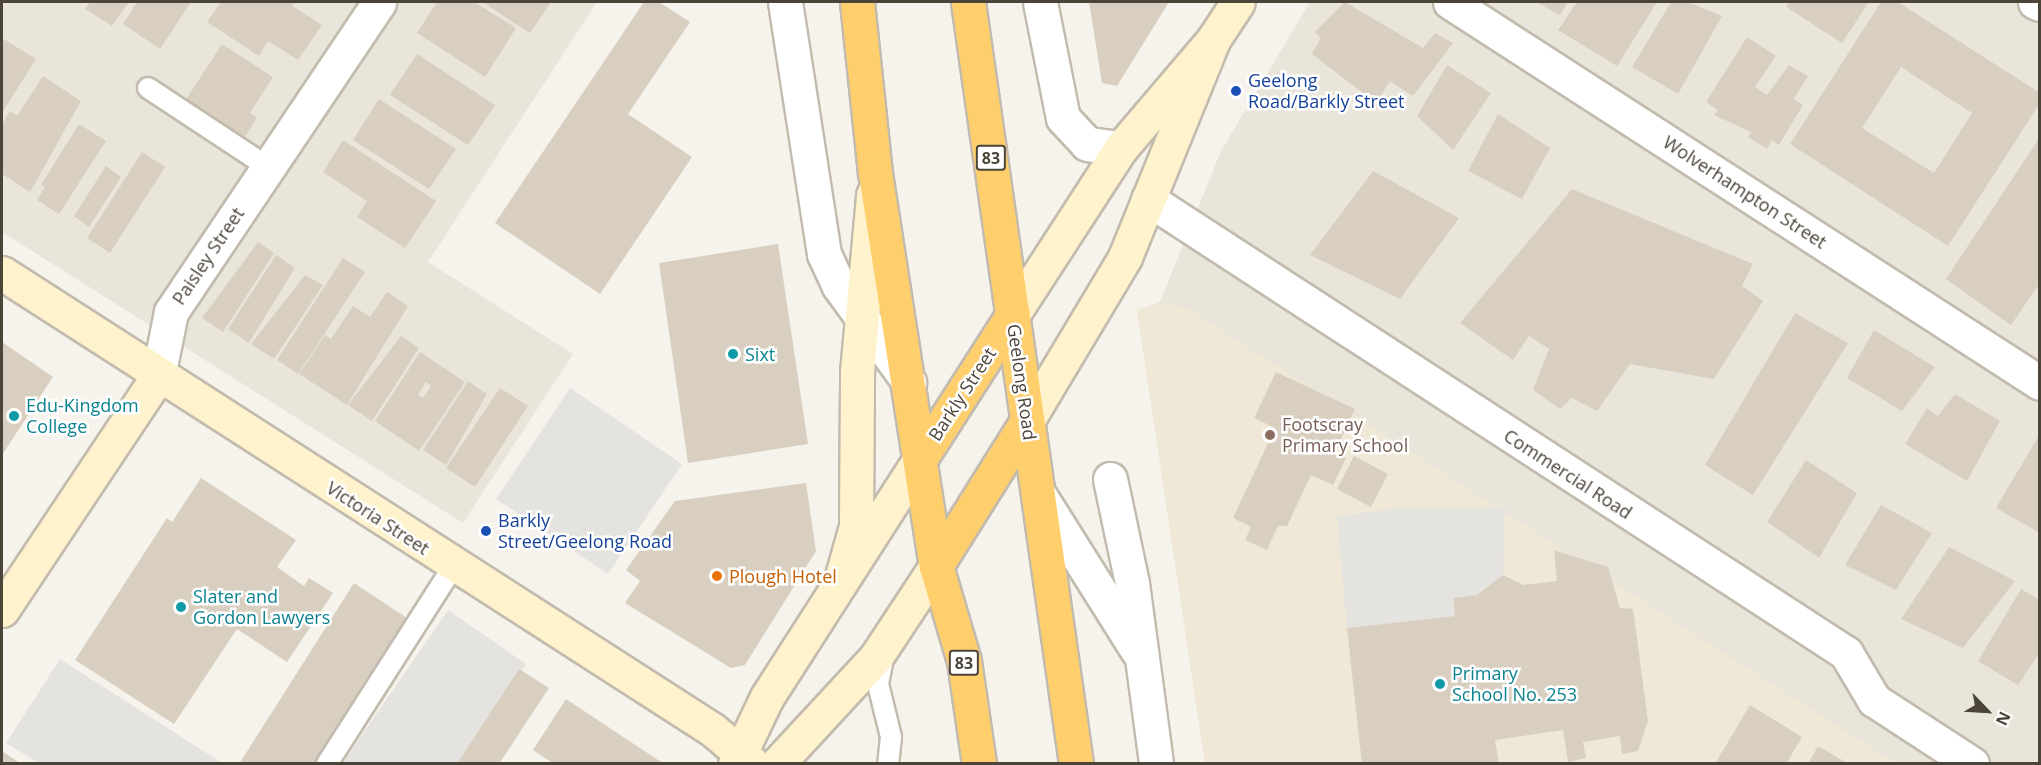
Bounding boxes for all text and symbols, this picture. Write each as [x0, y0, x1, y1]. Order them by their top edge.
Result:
place label: Geelong Road/Barkly Street [1248, 70, 1405, 112]
marker: Geelong Road/Barkly Street [1229, 84, 1243, 98]
street label: Wolverhampton Street [1659, 131, 1831, 253]
road number: 83 [974, 145, 1008, 171]
street label: Paisley Street [168, 203, 248, 309]
street label: Geelong Road [1003, 323, 1041, 441]
place label: Sixt [745, 343, 775, 365]
street label: Barkly Street [924, 343, 1000, 445]
marker: Sixt [726, 347, 740, 361]
place label: Edu-Kingdom College [26, 395, 139, 438]
marker: Edu-Kingdom College [7, 409, 21, 423]
place label: Footscray Primary School [1282, 414, 1408, 456]
street label: Commercial Road [1500, 425, 1636, 523]
marker: Footscray Primary School [1263, 428, 1277, 442]
street label: Victoria Street [323, 477, 433, 559]
place label: Barkly Street/Geelong Road [498, 510, 672, 552]
marker: Barkly Street/Geelong Road [479, 524, 493, 538]
place label: Plough Hotel [729, 565, 837, 587]
marker: Plough Hotel [710, 569, 724, 583]
place label: Slater and Gordon Lawyers [193, 586, 330, 628]
marker: Slater and Gordon Lawyers [174, 600, 188, 614]
road number: 83 [948, 650, 980, 676]
place label: Primary School No. 253 [1452, 663, 1577, 706]
marker: Primary School No. 253 [1433, 677, 1447, 691]
north arrow [1957, 681, 2017, 741]
text: N [1991, 708, 2016, 729]

